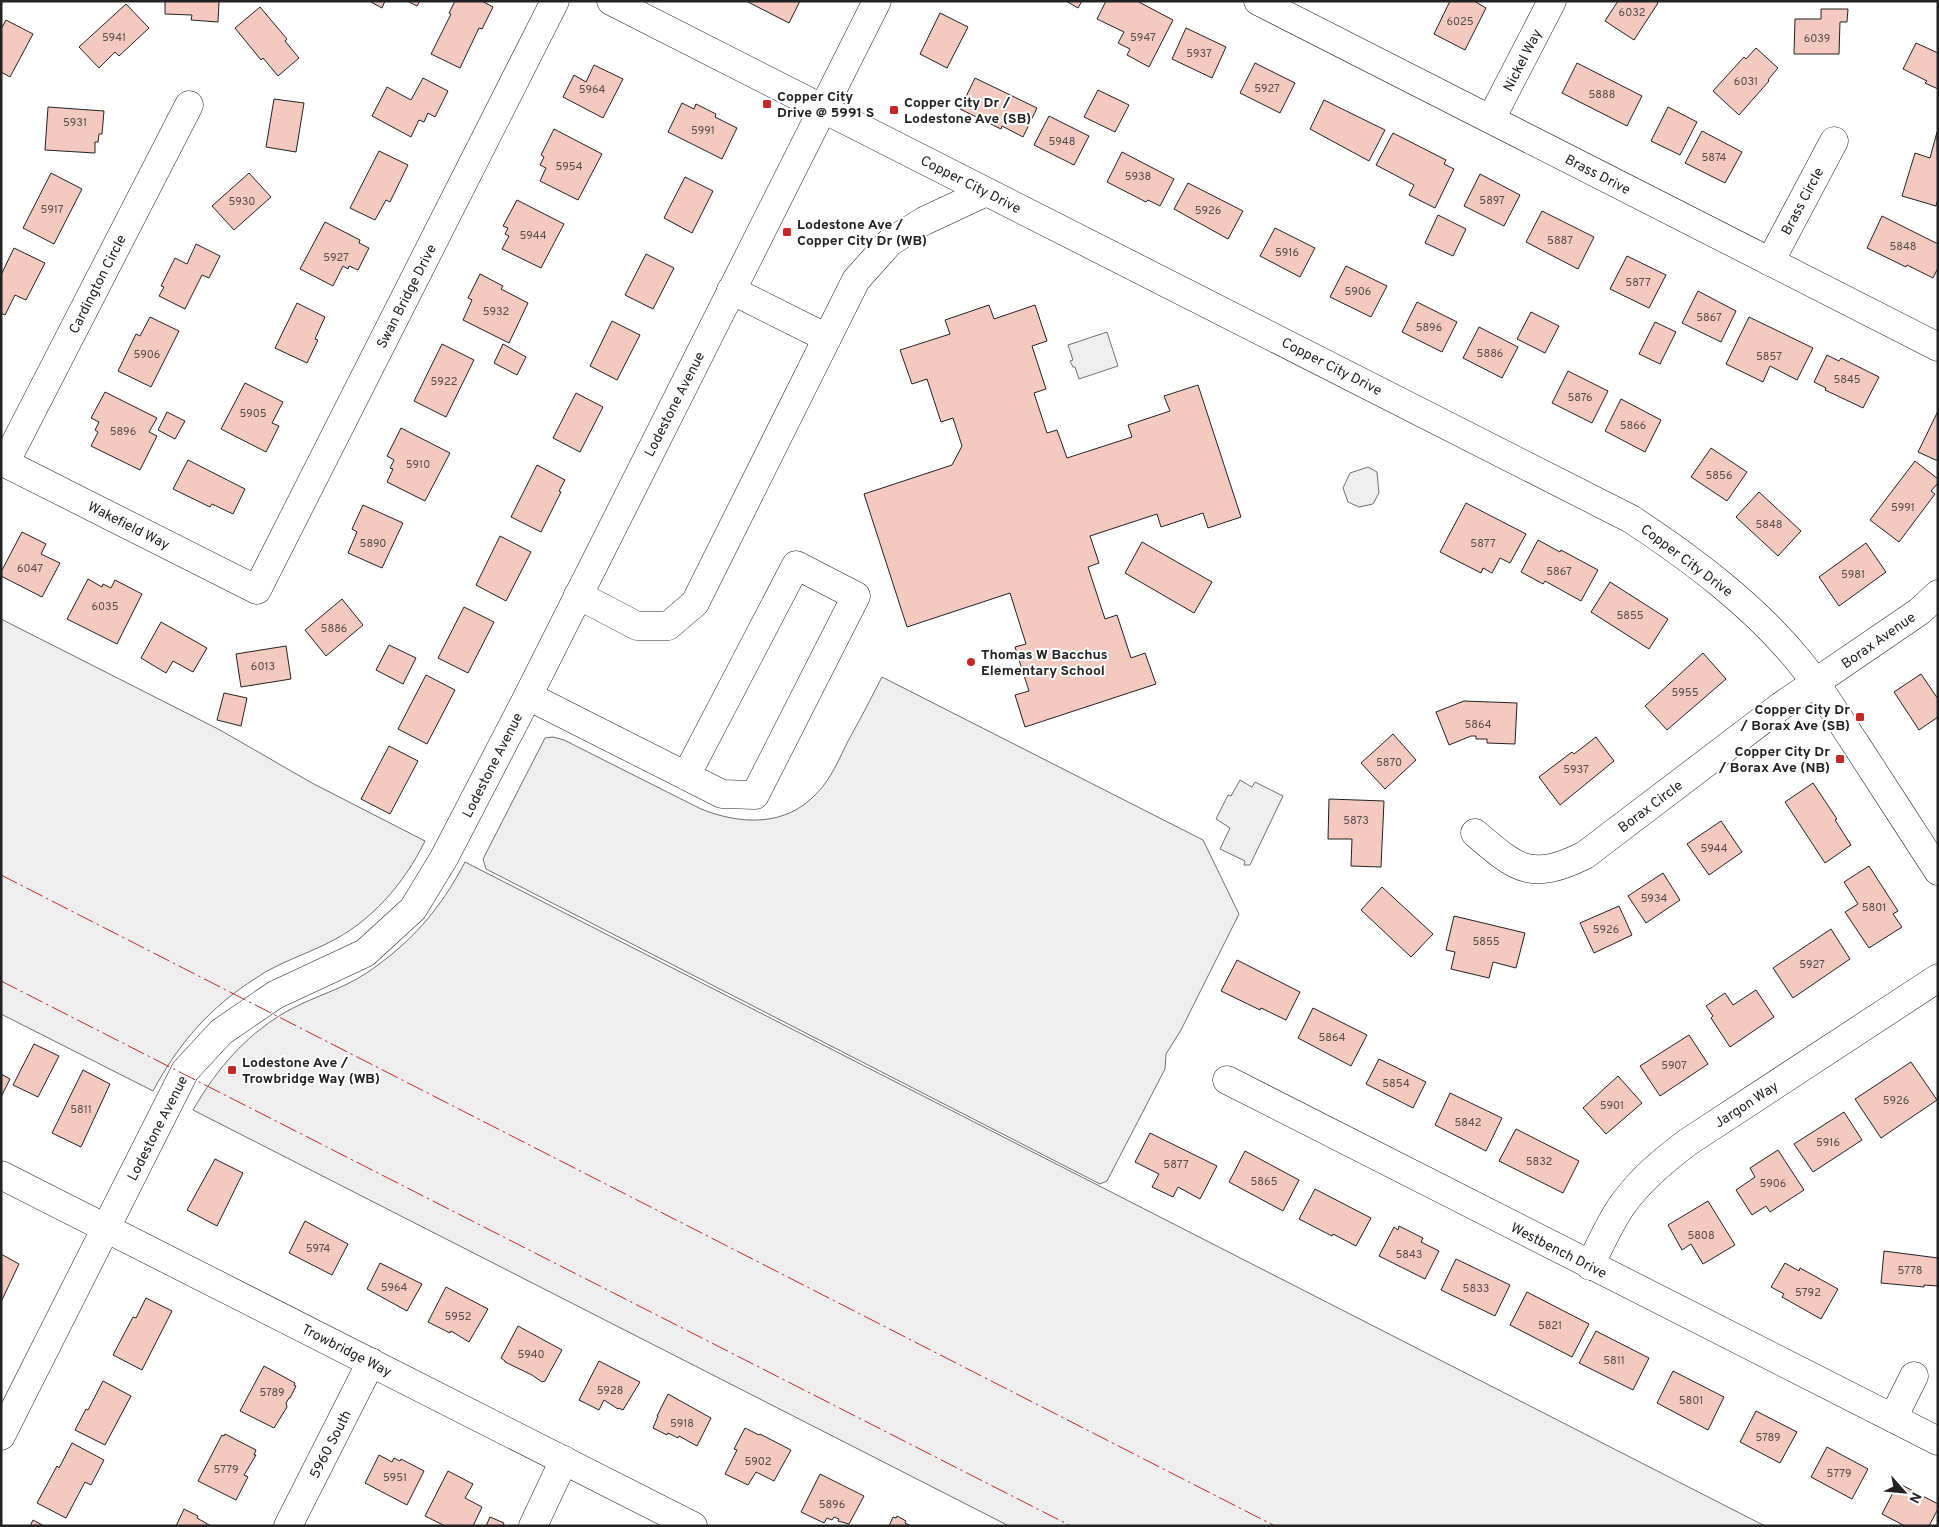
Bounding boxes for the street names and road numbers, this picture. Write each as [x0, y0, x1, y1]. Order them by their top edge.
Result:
street label: Nickel Way [1500, 27, 1546, 95]
street label: Brass Drive [1562, 152, 1633, 199]
street label: Copper City Drive [917, 153, 1024, 218]
street label: Brass Circle [1778, 165, 1828, 238]
street label: Cardington Circle [66, 232, 131, 337]
street label: Swan Bridge Drive [374, 242, 441, 351]
street label: Copper City Drive [1278, 335, 1385, 400]
street label: Lodestone Avenue [642, 349, 709, 460]
street label: Wakefield Way [85, 498, 172, 554]
street label: Copper City Drive [1637, 521, 1735, 601]
street label: Borax Avenue [1839, 609, 1919, 673]
street label: Lodestone Avenue [460, 710, 527, 821]
street label: Borax Circle [1615, 777, 1686, 837]
street label: Lodestone Avenue [125, 1073, 192, 1184]
street label: Jargon Way [1712, 1078, 1782, 1132]
street label: Westbench Drive [1507, 1220, 1609, 1283]
street label: Trowbridge Way [298, 1321, 394, 1381]
street label: 5960 South [307, 1408, 356, 1482]

